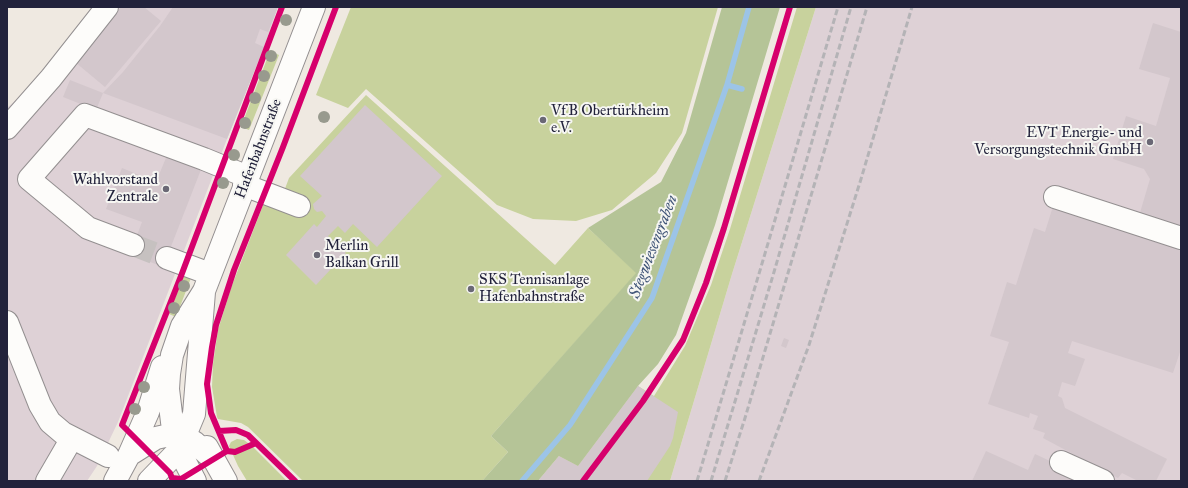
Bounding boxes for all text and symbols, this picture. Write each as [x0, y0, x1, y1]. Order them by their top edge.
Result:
street label: Hafenbahnstraße [232, 97, 286, 201]
place label: VfB Obertürkheim e.V. [551, 102, 669, 137]
marker: VfB Obertürkheim e.V. [538, 115, 548, 125]
place label: EVT Energie- und Versorgungstechnik GmbH [974, 124, 1142, 159]
marker: EVT Energie- und Versorgungstechnik GmbH [1145, 137, 1155, 147]
place label: Wahlvorstand Zentrale [73, 171, 158, 206]
marker: Wahlvorstand Zentrale [161, 184, 171, 194]
water label: Stegwiesengraben [626, 193, 682, 301]
place label: Merlin Balkan Grill [325, 237, 399, 272]
marker: Merlin Balkan Grill [312, 250, 322, 260]
place label: SKS Tennisanlage Hafenbahnstraße [479, 271, 589, 306]
marker: SKS Tennisanlage Hafenbahnstraße [466, 284, 476, 294]

